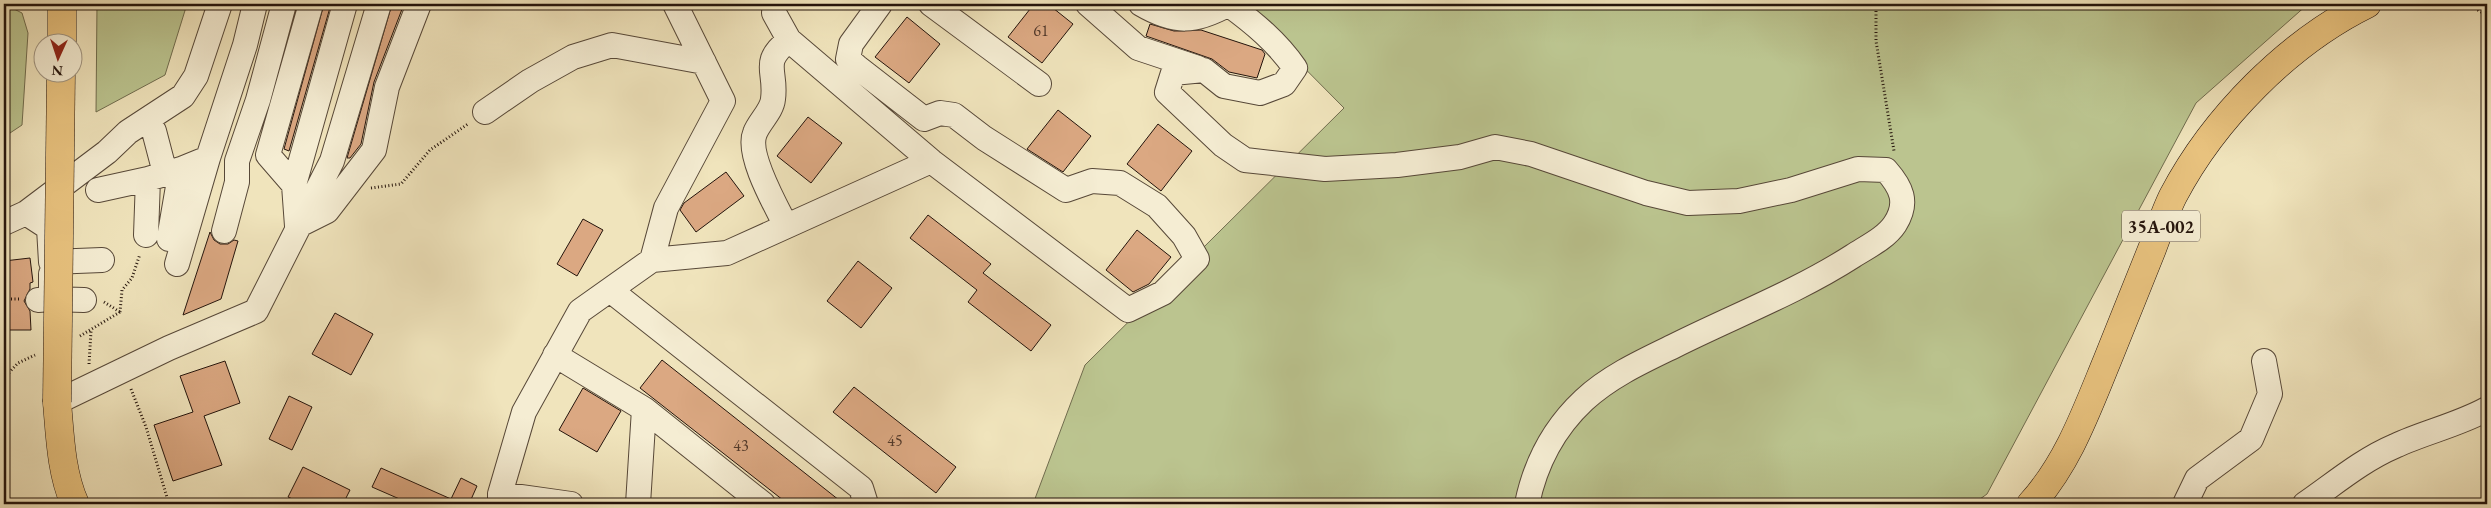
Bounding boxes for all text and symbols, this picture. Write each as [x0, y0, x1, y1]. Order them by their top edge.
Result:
house number: 61 [1033, 20, 1049, 41]
north arrow [32, 32, 82, 82]
text: N [51, 62, 63, 80]
road number: 35А-002 [2122, 210, 2200, 242]
house number: 45 [887, 430, 903, 451]
house number: 43 [733, 435, 749, 456]

